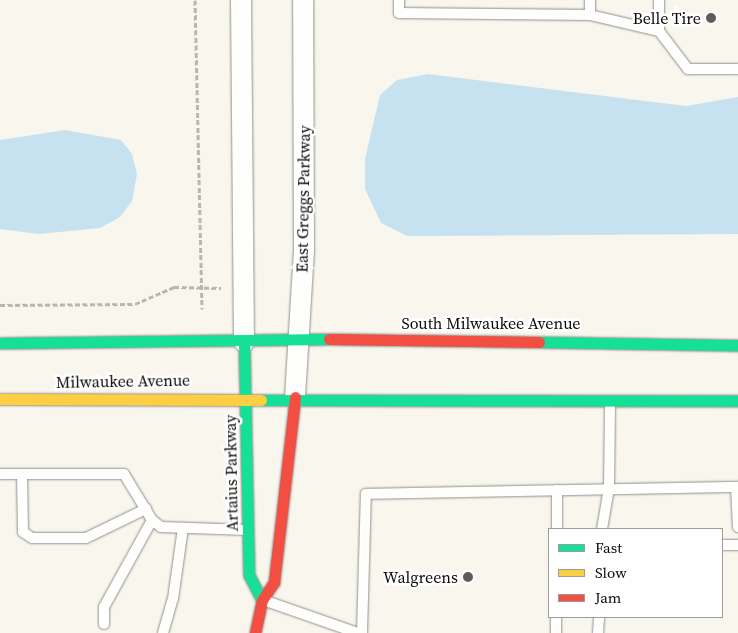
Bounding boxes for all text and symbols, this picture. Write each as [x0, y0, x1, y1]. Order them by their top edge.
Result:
place label: Belle Tire [632, 8, 701, 28]
marker: Belle Tire [705, 12, 717, 24]
street label: East Greggs Parkway [292, 125, 314, 273]
street label: South Milwaukee Avenue [402, 313, 580, 333]
street label: Milwaukee Avenue [56, 370, 190, 392]
street label: Artaius Parkway [220, 414, 242, 532]
legend [548, 528, 723, 618]
text: Fast [595, 537, 622, 558]
text: Slow [595, 562, 627, 583]
place label: Walgreens [383, 567, 458, 587]
marker: Walgreens [462, 571, 474, 583]
text: Jam [595, 587, 621, 608]

